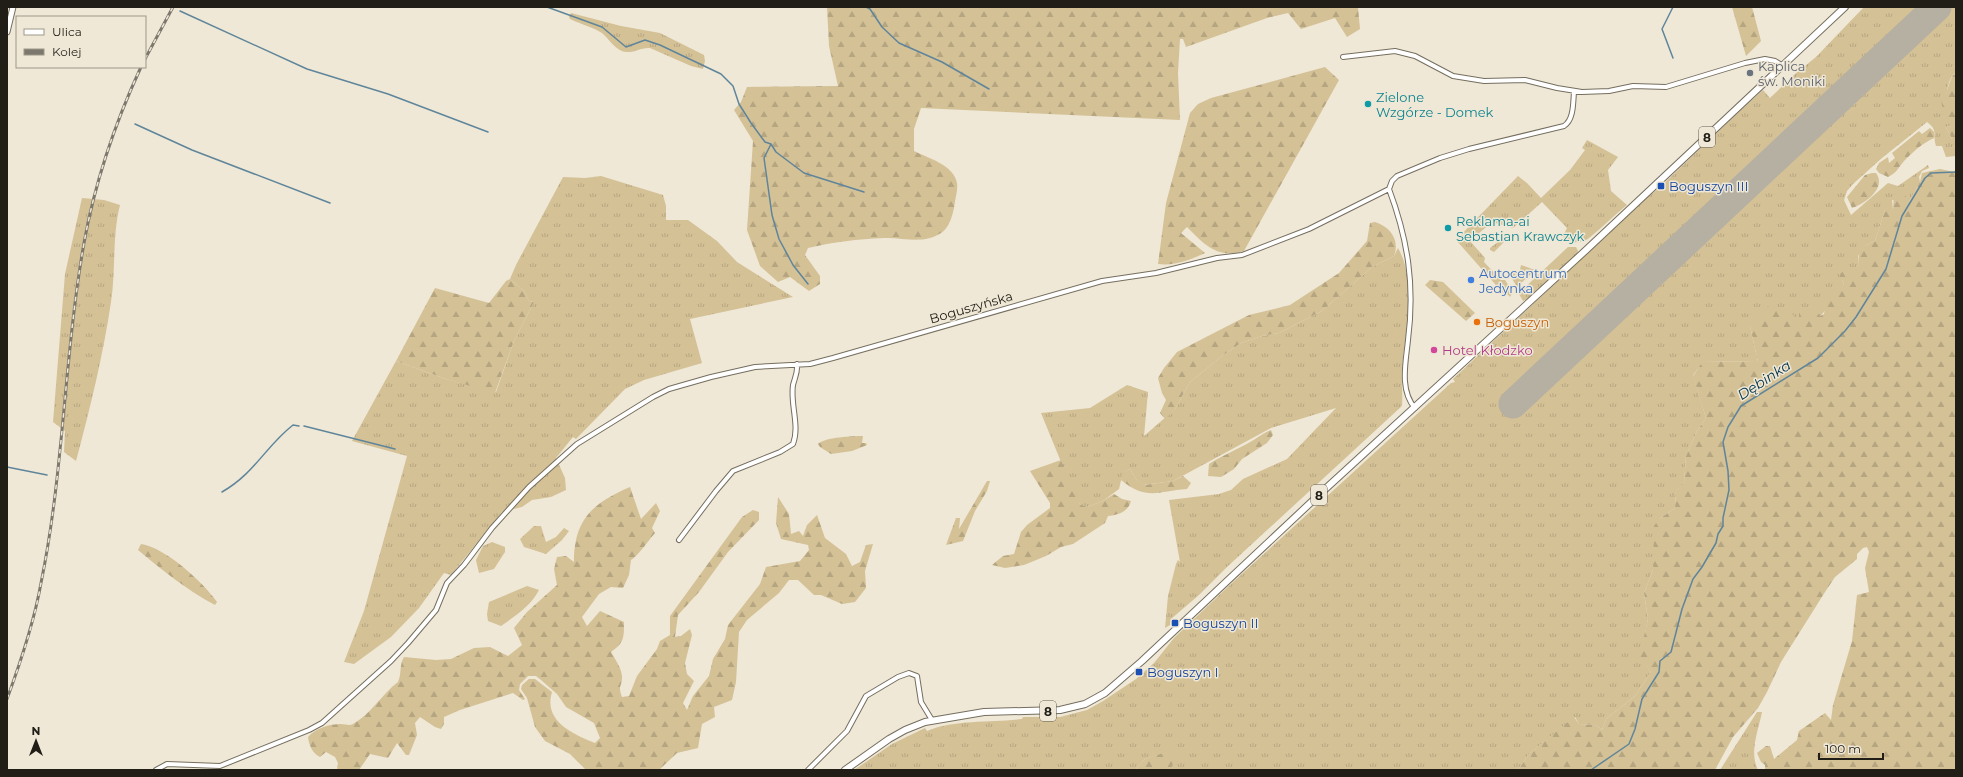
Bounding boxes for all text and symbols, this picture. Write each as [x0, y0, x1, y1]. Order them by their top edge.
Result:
legend [16, 16, 146, 68]
text: Ulica [52, 24, 82, 39]
text: Kolej [52, 44, 81, 59]
place label: Kaplica św. Moniki [1758, 58, 1826, 89]
marker: Kaplica św. Moniki [1745, 68, 1755, 78]
place label: Zielone Wzgórze - Domek [1376, 89, 1494, 120]
marker: Zielone Wzgórze - Domek [1363, 99, 1373, 109]
road number: 8 [1699, 127, 1715, 147]
place label: Boguszyn III [1669, 178, 1748, 194]
marker: Boguszyn III [1656, 181, 1666, 191]
place label: Reklama-ai Sebastian Krawczyk [1456, 213, 1585, 244]
marker: Reklama-ai Sebastian Krawczyk [1443, 223, 1453, 233]
place label: Autocentrum Jedynka [1478, 265, 1567, 296]
marker: Autocentrum Jedynka [1466, 275, 1476, 285]
street label: Boguszyńska [928, 287, 1014, 327]
place label: Boguszyn [1485, 314, 1549, 330]
marker: Boguszyn [1472, 317, 1482, 327]
place label: Hotel Kłodzko [1442, 342, 1533, 358]
marker: Hotel Kłodzko [1429, 345, 1439, 355]
water label: Dębinka [1734, 356, 1794, 404]
road number: 8 [1311, 485, 1327, 505]
place label: Boguszyn II [1183, 615, 1258, 631]
marker: Boguszyn II [1170, 618, 1180, 628]
place label: Boguszyn I [1147, 664, 1219, 680]
marker: Boguszyn I [1134, 667, 1144, 677]
road number: 8 [1040, 701, 1056, 721]
north arrow [16, 721, 56, 761]
text: N [32, 724, 40, 738]
scale bar [1819, 735, 1883, 761]
text: 100 m [1825, 741, 1861, 756]

